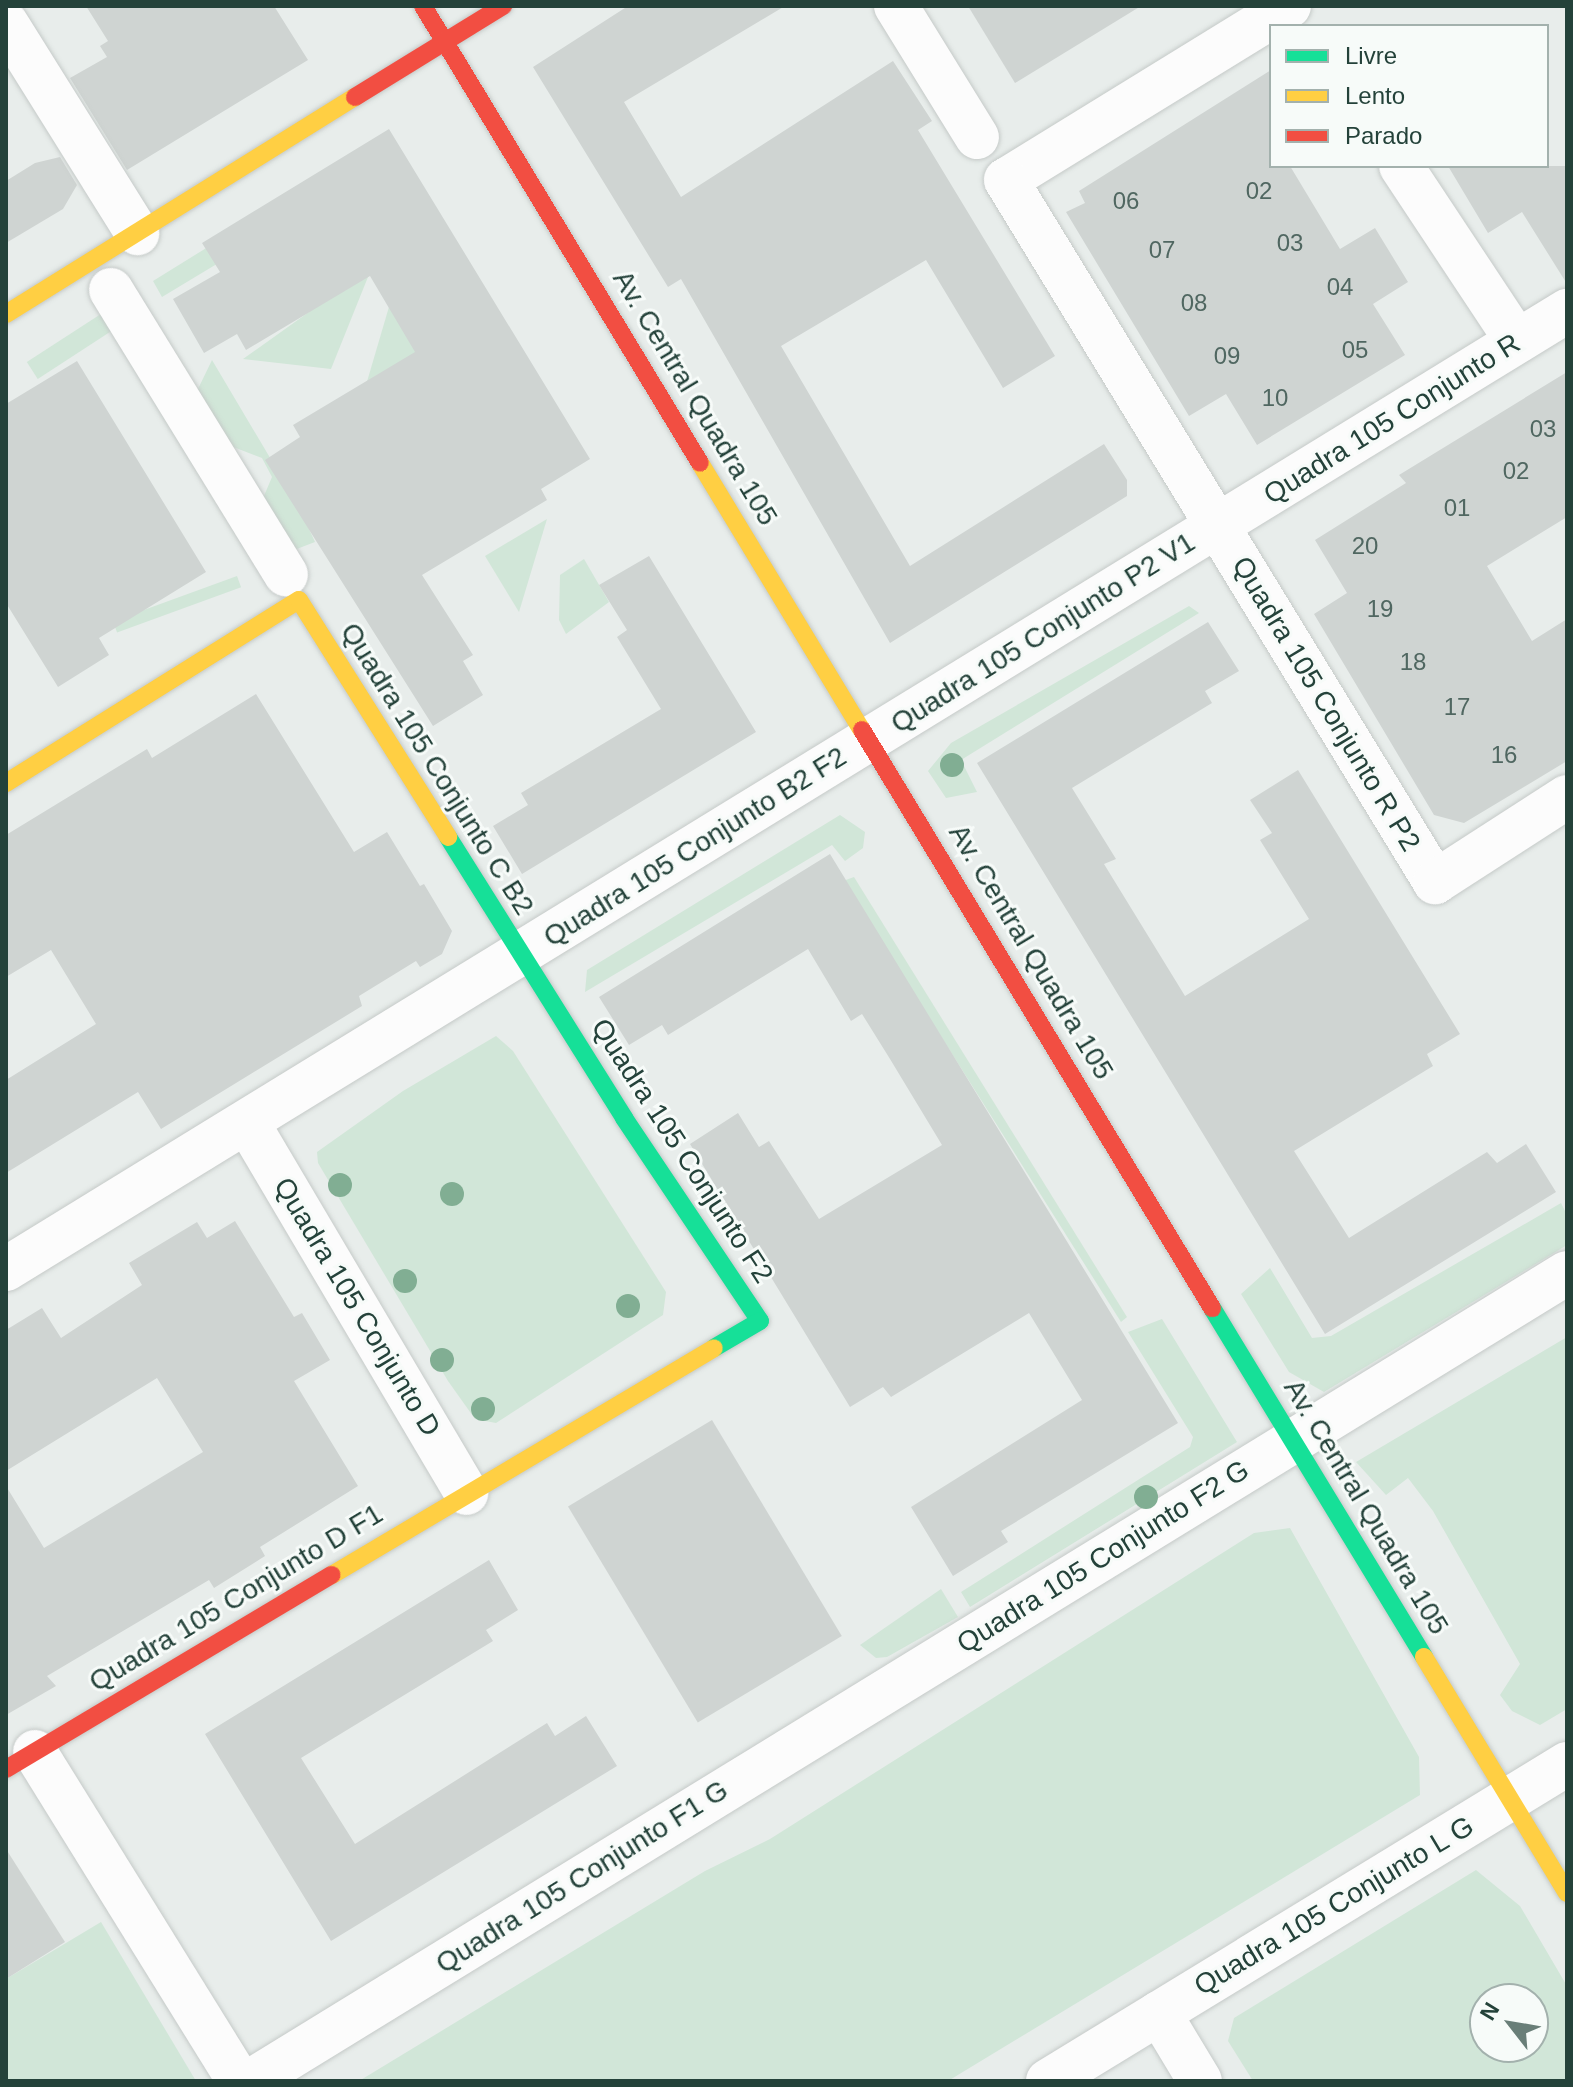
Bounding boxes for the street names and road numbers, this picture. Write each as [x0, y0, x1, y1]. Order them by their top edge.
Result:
street label: Av. Central Quadra 105 [606, 264, 784, 532]
street label: Quadra 105 Conjunto R [1258, 326, 1526, 512]
street label: Quadra 105 Conjunto P2 V1 [885, 526, 1201, 740]
street label: Quadra 105 Conjunto R P2 [1225, 551, 1427, 857]
street label: Quadra 105 Conjunto C B2 [333, 617, 541, 921]
street label: Quadra 105 Conjunto B2 F2 [538, 740, 852, 954]
street label: Av. Central Quadra 105 [942, 818, 1120, 1086]
street label: Quadra 105 Conjunto F2 [584, 1013, 780, 1289]
street label: Quadra 105 Conjunto D [266, 1172, 448, 1442]
street label: Av. Central Quadra 105 [1277, 1373, 1455, 1641]
street label: Quadra 105 Conjunto F2 G [951, 1453, 1255, 1661]
street label: Quadra 105 Conjunto D F1 [83, 1497, 389, 1699]
street label: Quadra 105 Conjunto F1 G [430, 1773, 734, 1981]
street label: Quadra 105 Conjunto L G [1188, 1809, 1480, 2003]

